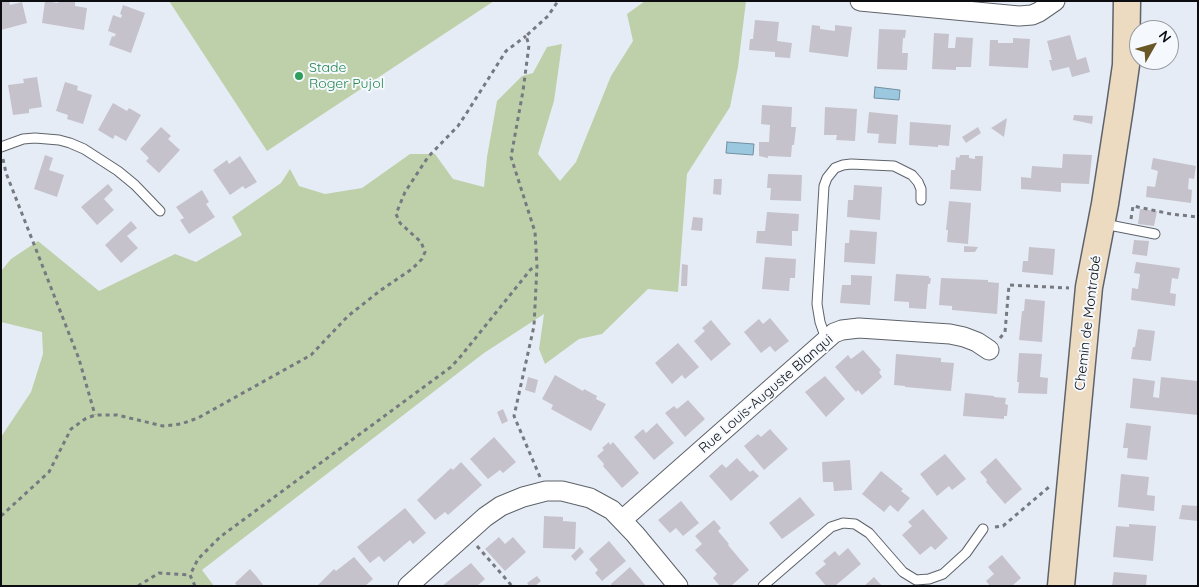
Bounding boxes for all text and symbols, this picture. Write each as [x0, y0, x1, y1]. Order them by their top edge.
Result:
north arrow [1129, 20, 1179, 70]
text: N [1155, 27, 1175, 46]
place label: Stade Roger Pujol [309, 60, 384, 92]
marker: Stade Roger Pujol [293, 70, 305, 82]
street label: Chemin de Montrabé [1071, 255, 1105, 391]
street label: Rue Louis-Auguste Blanqui [695, 331, 837, 457]

